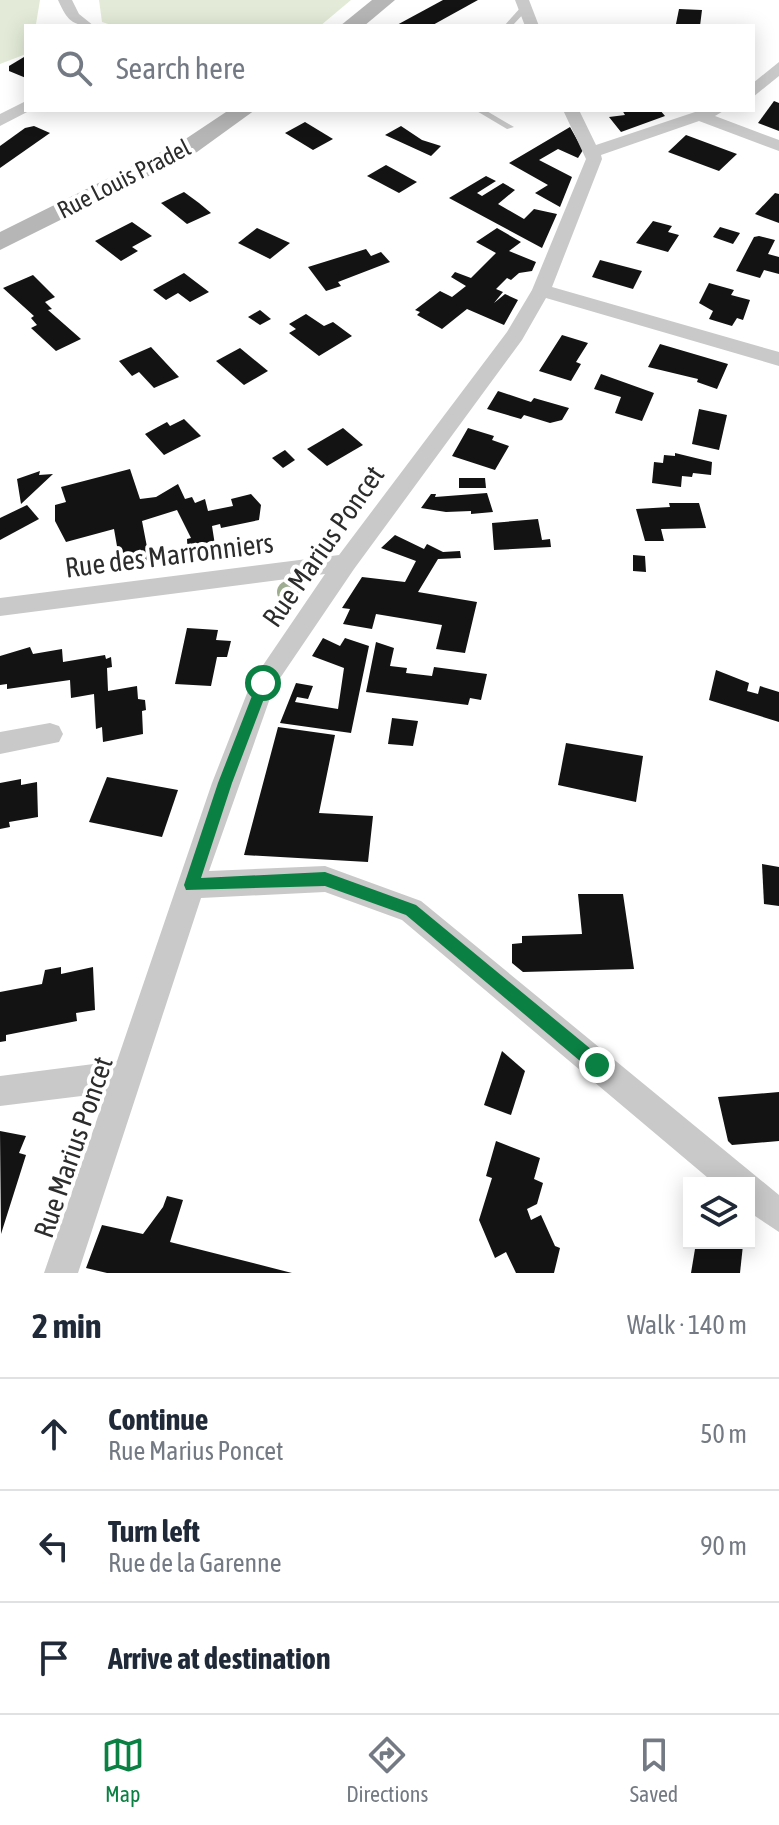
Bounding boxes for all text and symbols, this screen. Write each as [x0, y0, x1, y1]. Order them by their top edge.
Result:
search box [24, 24, 755, 112]
icon: search [52, 46, 96, 90]
text: Search here [116, 51, 245, 85]
street label: Rue Louis Pradel [53, 133, 195, 224]
street label: Rue Marius Poncet [256, 459, 390, 633]
street label: Rue des Marronniers [63, 526, 275, 584]
route start [245, 665, 281, 701]
route end [579, 1047, 615, 1083]
street label: Rue Marius Poncet [27, 1052, 119, 1242]
map controls [683, 1177, 755, 1249]
button: layers [683, 1177, 755, 1249]
text: 2 min [32, 1306, 101, 1345]
text: Walk · 140 m [627, 1310, 747, 1340]
text: Continue [108, 1402, 208, 1436]
icon: ahead [32, 1412, 76, 1456]
text: 50 m [700, 1419, 747, 1449]
text: Rue Marius Poncet [108, 1436, 284, 1466]
text: Turn left [108, 1514, 200, 1548]
icon: left [32, 1524, 76, 1568]
text: 90 m [700, 1531, 747, 1561]
text: Rue de la Garenne [108, 1548, 282, 1578]
icon: arrive [32, 1636, 76, 1680]
text: Arrive at destination [108, 1641, 330, 1675]
tab: Map [101, 1733, 145, 1807]
tab: Directions [346, 1733, 428, 1807]
tab: Saved [630, 1733, 678, 1807]

